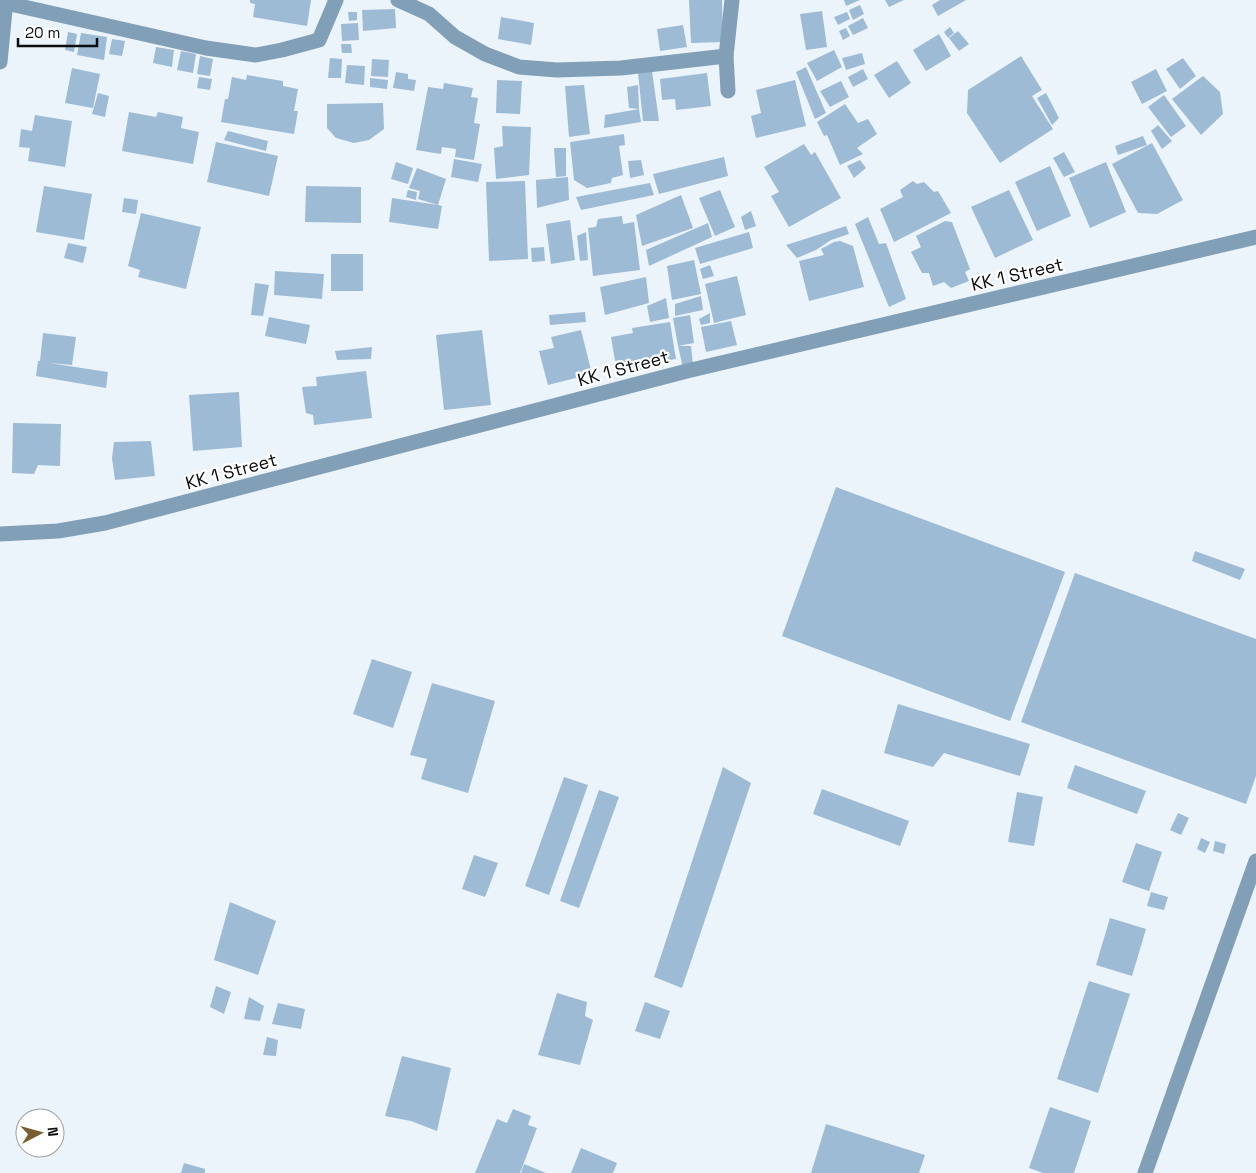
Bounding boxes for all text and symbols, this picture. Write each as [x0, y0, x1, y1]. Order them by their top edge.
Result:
scale bar [18, 15, 96, 47]
text: 20 m [25, 23, 60, 42]
street label: KK 1 Street [969, 252, 1065, 296]
street label: KK 1 Street [575, 345, 671, 391]
street label: KK 1 Street [183, 448, 279, 494]
north arrow [15, 1108, 65, 1158]
text: N [43, 1126, 62, 1137]

